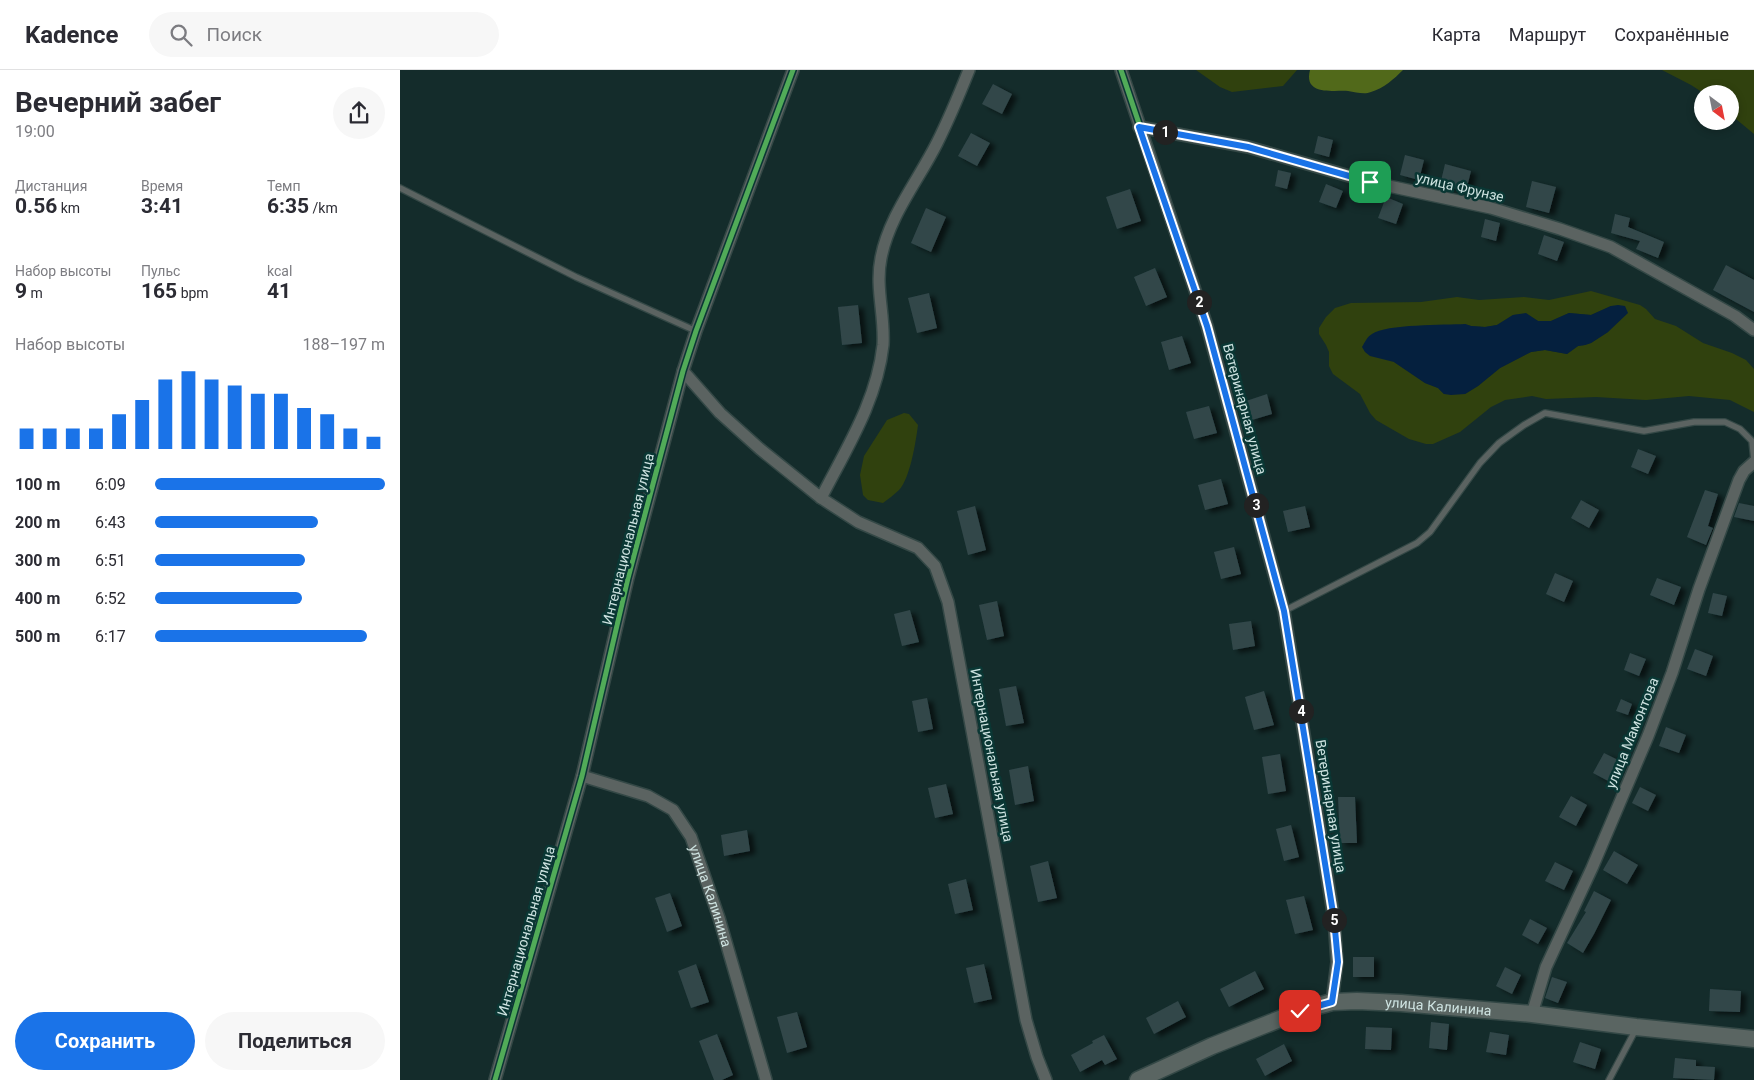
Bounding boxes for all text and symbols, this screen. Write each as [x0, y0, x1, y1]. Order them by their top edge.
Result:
search box [149, 12, 499, 57]
text: Kadence [25, 21, 119, 49]
icon: search [167, 21, 195, 49]
text: Поиск [207, 23, 262, 46]
text: Карта [1432, 24, 1481, 45]
text: Маршрут [1509, 24, 1586, 45]
text: Сохранённые [1614, 24, 1729, 45]
north arrow [1694, 85, 1739, 130]
map controls [1694, 85, 1739, 130]
text: Вечерний забег [15, 86, 221, 119]
button: share [333, 87, 385, 139]
pin: 1 [1152, 120, 1178, 144]
text: 19:00 [15, 122, 55, 141]
text: 1 [1161, 124, 1170, 140]
pin [1349, 161, 1391, 203]
icon: arrive [1356, 168, 1384, 196]
street label: улица Фрунзе [1414, 169, 1506, 205]
text: Дистанция [15, 178, 87, 194]
text: Время [141, 178, 183, 194]
text: Темп [267, 178, 301, 194]
text: 0.56 [15, 194, 57, 218]
text: 3:41 [141, 194, 183, 218]
text: 6:35 [267, 194, 309, 218]
text: km [57, 200, 80, 216]
text: /km [309, 200, 338, 216]
text: Набор высоты [15, 263, 111, 279]
text: Пульс [141, 263, 180, 279]
text: kcal [267, 263, 292, 279]
text: 9 [15, 279, 27, 303]
text: 165 [141, 279, 177, 303]
text: 41 [267, 279, 291, 303]
text: m [27, 285, 43, 301]
text: bpm [177, 285, 209, 301]
pin: 2 [1186, 290, 1212, 314]
text: 2 [1195, 294, 1204, 310]
text: Набор высоты [15, 335, 125, 354]
text: 188–197 m [303, 335, 385, 354]
street label: Ветеринарная улица [1220, 342, 1270, 476]
street label: Интернациональная улица [599, 452, 657, 626]
text: 100 m [15, 475, 60, 494]
text: 6:09 [95, 475, 126, 494]
pin: 3 [1244, 492, 1268, 518]
text: 3 [1252, 497, 1261, 513]
text: 200 m [15, 513, 60, 532]
text: 6:43 [95, 513, 126, 532]
text: 300 m [15, 551, 60, 570]
text: 6:51 [95, 551, 126, 570]
text: 400 m [15, 589, 60, 608]
text: 6:52 [95, 589, 126, 608]
text: 500 m [15, 627, 60, 646]
text: 6:17 [95, 627, 126, 646]
street label: Интернациональная улица [967, 667, 1017, 843]
street label: улица Мамонтова [1602, 675, 1662, 791]
pin: 4 [1288, 698, 1314, 724]
text: 4 [1297, 703, 1306, 719]
street label: Ветеринарная улица [1313, 738, 1349, 874]
street label: улица Калинина [686, 843, 735, 949]
street label: Интернациональная улица [494, 844, 558, 1018]
pin: 5 [1322, 908, 1346, 932]
text: 5 [1330, 912, 1339, 928]
pin [1279, 990, 1321, 1032]
street label: улица Калинина [1385, 994, 1492, 1019]
icon: check [1286, 997, 1314, 1025]
button: Сохранить [15, 1012, 195, 1070]
button: Поделиться [205, 1012, 385, 1070]

